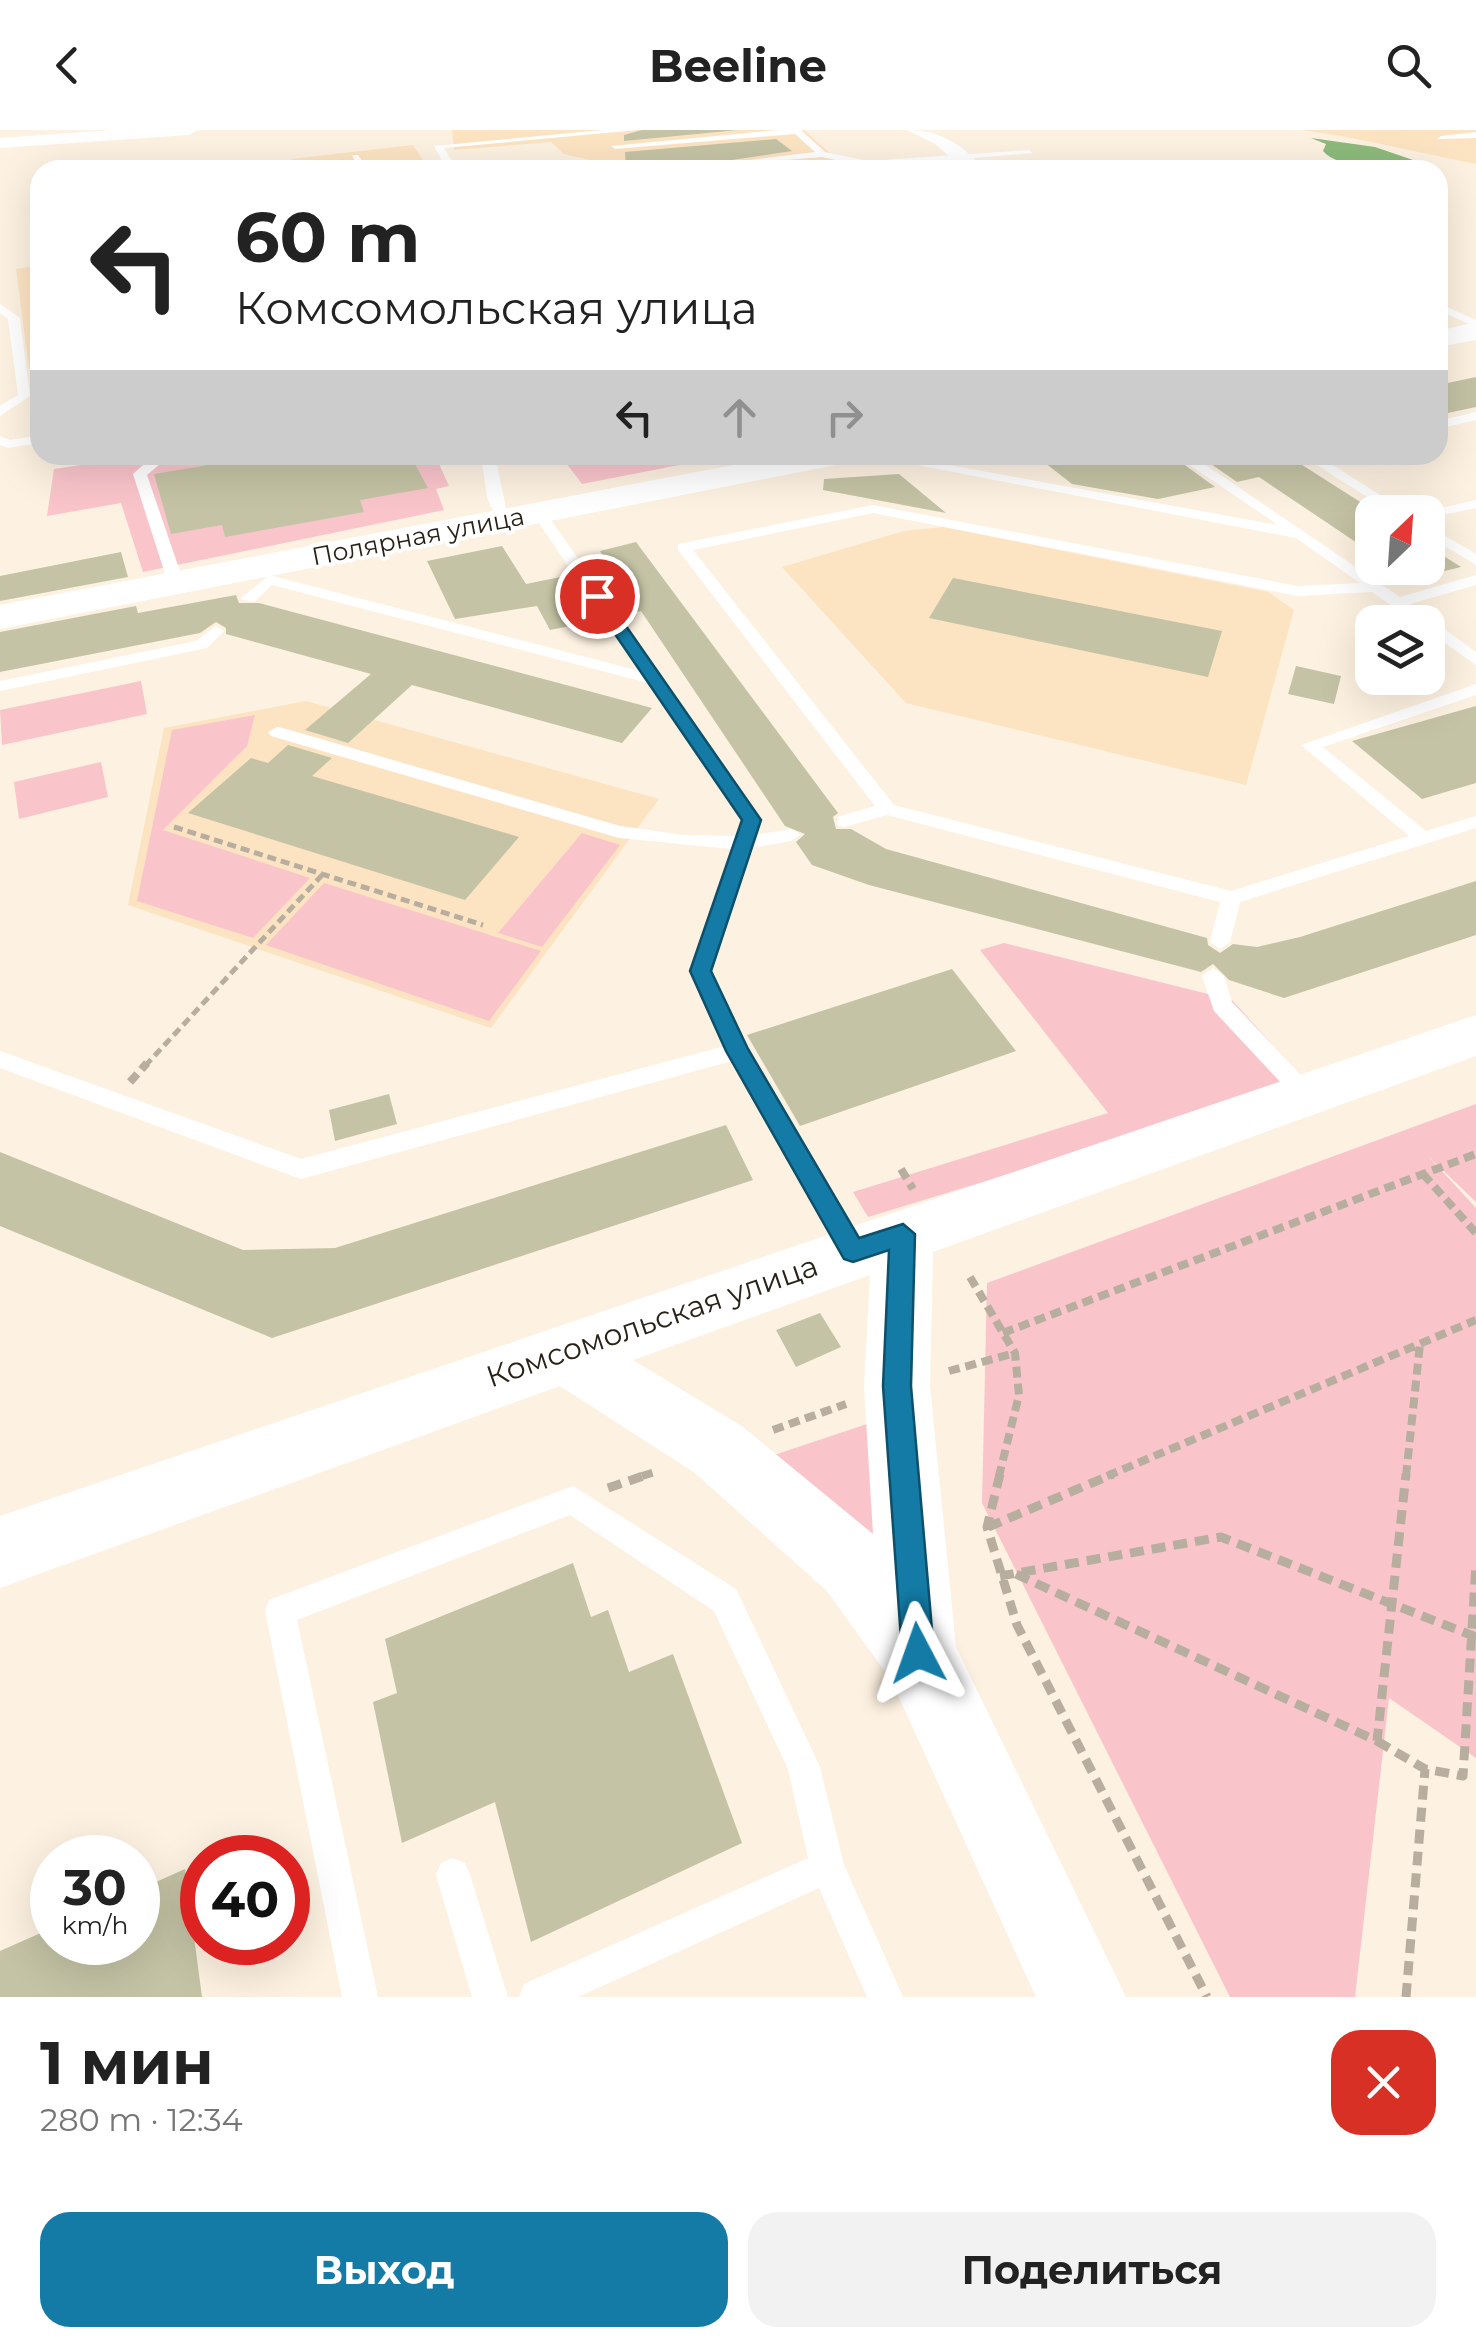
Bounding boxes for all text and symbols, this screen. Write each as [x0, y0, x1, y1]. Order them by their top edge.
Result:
icon: back [40, 38, 95, 93]
text: Beeline [649, 38, 827, 93]
icon: search [1381, 38, 1436, 93]
text: 60 m [235, 194, 420, 280]
icon: left [70, 200, 200, 330]
text: Комсомольская улица [235, 280, 758, 335]
icon: left [607, 390, 662, 445]
icon: ahead [712, 390, 767, 445]
icon: right [817, 390, 872, 445]
north arrow [1355, 495, 1445, 585]
map controls [1355, 495, 1445, 695]
street label: Полярная улица [309, 501, 527, 571]
pin [555, 554, 640, 639]
icon: arrive [570, 569, 625, 624]
button: layers [1355, 605, 1445, 695]
street label: Комсомольская улица [481, 1247, 823, 1395]
position arrow [866, 1601, 970, 1705]
speed limit sign: 40 [180, 1835, 310, 1965]
text: 30 [63, 1857, 127, 1918]
text: km/h [62, 1910, 128, 1940]
text: 1 мин [40, 2026, 214, 2099]
button: close [1331, 2030, 1436, 2135]
text: 280 m · 12:34 [40, 2100, 243, 2139]
button: Выход [40, 2212, 728, 2327]
button: Поделиться [748, 2212, 1436, 2327]

